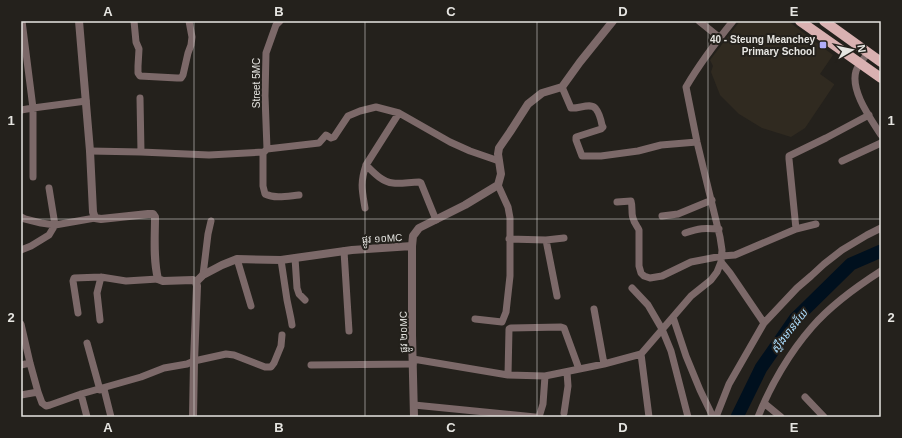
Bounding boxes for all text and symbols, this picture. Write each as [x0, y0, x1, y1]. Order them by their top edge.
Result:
text: A [103, 4, 113, 19]
text: B [274, 4, 284, 19]
text: C [446, 4, 456, 19]
text: D [618, 4, 628, 19]
text: E [790, 4, 799, 19]
north arrow [832, 30, 872, 70]
place label: 40 - Steung Meanchey Primary School [710, 34, 815, 57]
marker: 40 - Steung Meanchey Primary School [818, 40, 828, 50]
text: N [855, 44, 868, 53]
street label: Street 5MC [251, 58, 262, 108]
text: 1 [7, 113, 15, 128]
text: 1 [887, 113, 895, 128]
street label: ផ្លូវ ១០MC [361, 232, 403, 249]
water label: ស្ទឹងមានជ័យ [768, 305, 812, 356]
text: 2 [7, 310, 15, 325]
text: 2 [887, 310, 895, 325]
street label: ផ្លូវ ២០MC [398, 311, 413, 353]
text: A [103, 420, 113, 435]
text: B [274, 420, 284, 435]
text: C [446, 420, 456, 435]
text: D [618, 420, 628, 435]
text: E [790, 420, 799, 435]

